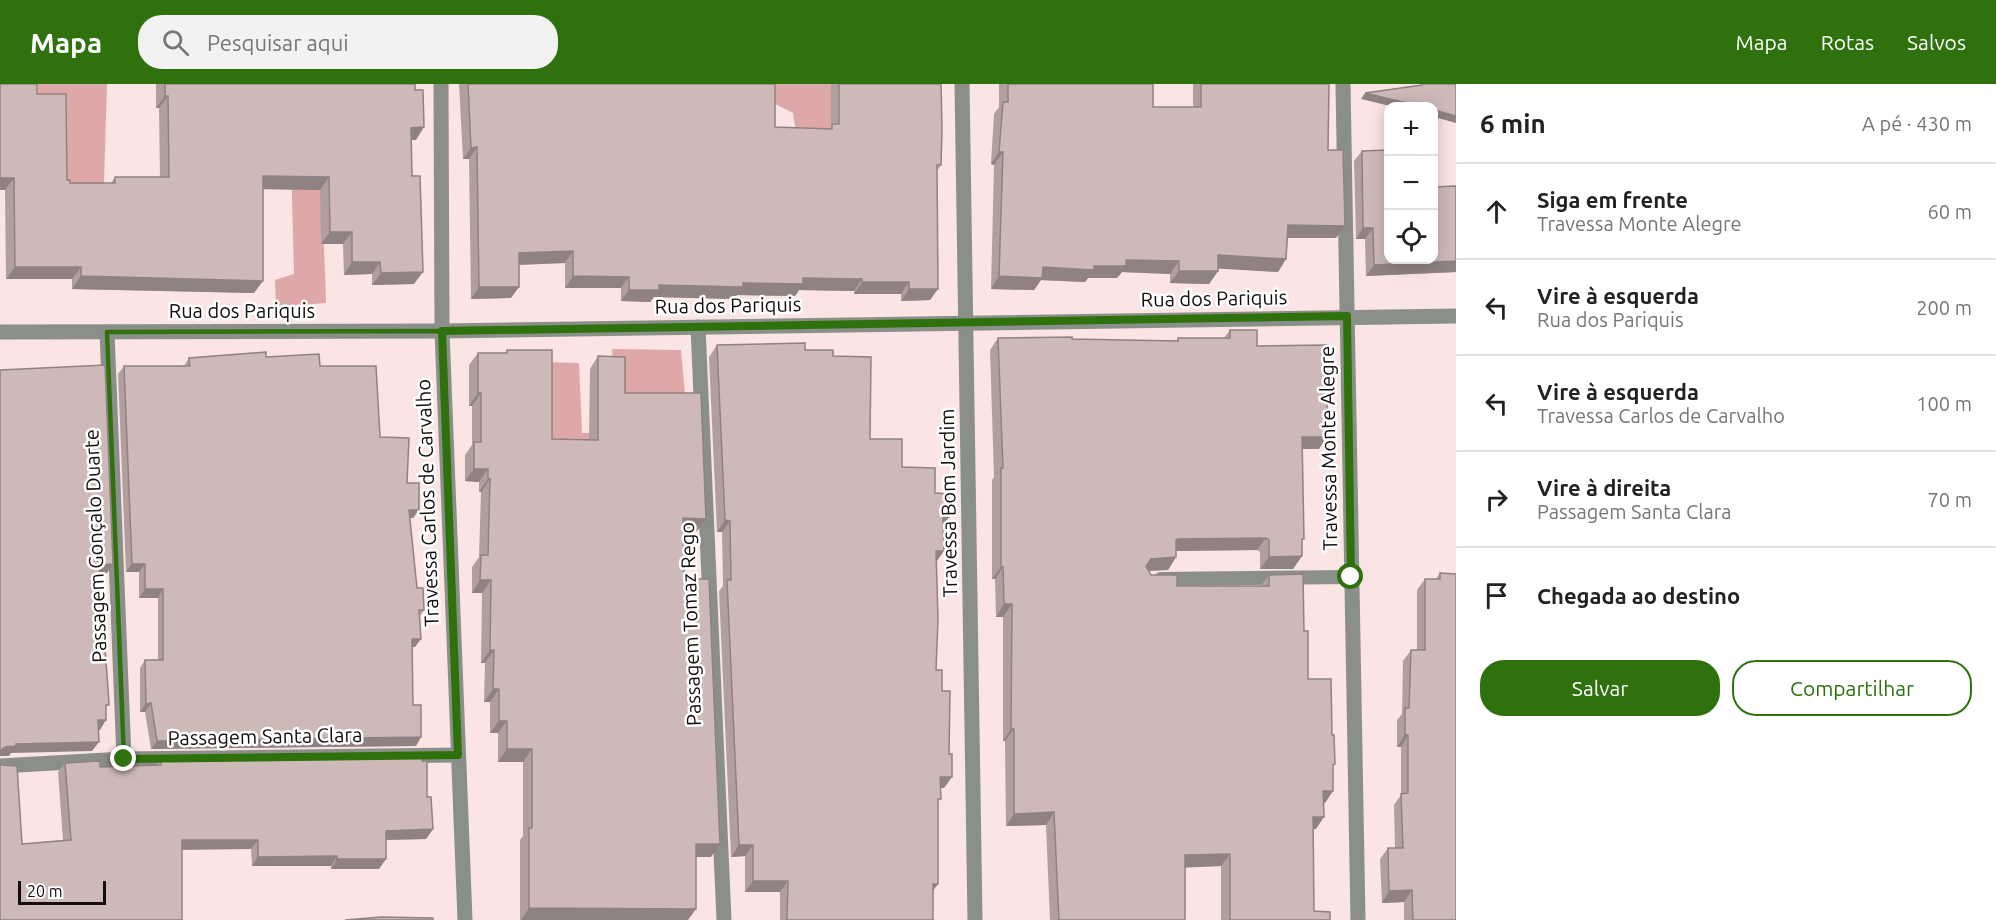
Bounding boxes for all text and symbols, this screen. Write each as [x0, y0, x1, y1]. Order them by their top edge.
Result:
search box [138, 15, 558, 69]
icon: search [159, 26, 192, 59]
text: Mapa [30, 27, 102, 58]
text: Pesquisar aqui [207, 30, 349, 55]
text: Mapa [1736, 30, 1788, 54]
text: Rotas [1821, 30, 1874, 54]
text: Salvos [1907, 30, 1966, 54]
map controls [1384, 102, 1438, 264]
button: + [1384, 102, 1438, 156]
text: 6 min [1480, 109, 1546, 138]
text: A pé · 430 m [1862, 112, 1972, 135]
button: − [1384, 156, 1438, 210]
text: Siga em frente [1537, 187, 1688, 212]
icon: ahead [1480, 195, 1513, 228]
text: 60 m [1928, 200, 1972, 223]
button: locate [1384, 210, 1438, 264]
text: Travessa Monte Alegre [1537, 212, 1742, 235]
text: Vire à esquerda [1537, 283, 1699, 308]
street label: Rua dos Pariquis [1141, 285, 1287, 311]
icon: left [1480, 291, 1513, 324]
street label: Rua dos Pariquis [655, 292, 801, 318]
text: 200 m [1916, 296, 1972, 319]
street label: Rua dos Pariquis [169, 299, 315, 322]
text: Rua dos Pariquis [1537, 308, 1684, 331]
street label: Travessa Monte Alegre [1315, 346, 1341, 550]
street label: Travessa Carlos de Carvalho [411, 379, 443, 627]
text: Vire à esquerda [1537, 379, 1699, 404]
icon: left [1480, 387, 1513, 420]
text: 100 m [1916, 392, 1972, 415]
text: Travessa Carlos de Carvalho [1537, 404, 1785, 427]
street label: Travessa Bom Jardim [935, 408, 961, 598]
street label: Passagem Gonçalo Duarte [79, 429, 111, 663]
text: Vire à direita [1537, 475, 1671, 500]
icon: right [1480, 483, 1513, 516]
text: 70 m [1928, 488, 1972, 511]
text: Passagem Santa Clara [1537, 500, 1732, 523]
street label: Passagem Tomaz Rego [675, 522, 705, 726]
route start [1337, 563, 1363, 589]
icon: arrive [1480, 579, 1513, 612]
text: Chegada ao destino [1537, 583, 1740, 608]
button: Salvar [1480, 660, 1720, 716]
button: Compartilhar [1732, 660, 1972, 716]
street label: Passagem Santa Clara [168, 723, 362, 749]
route end [110, 745, 136, 771]
scale bar [18, 878, 106, 906]
text: 20 m [27, 882, 63, 900]

